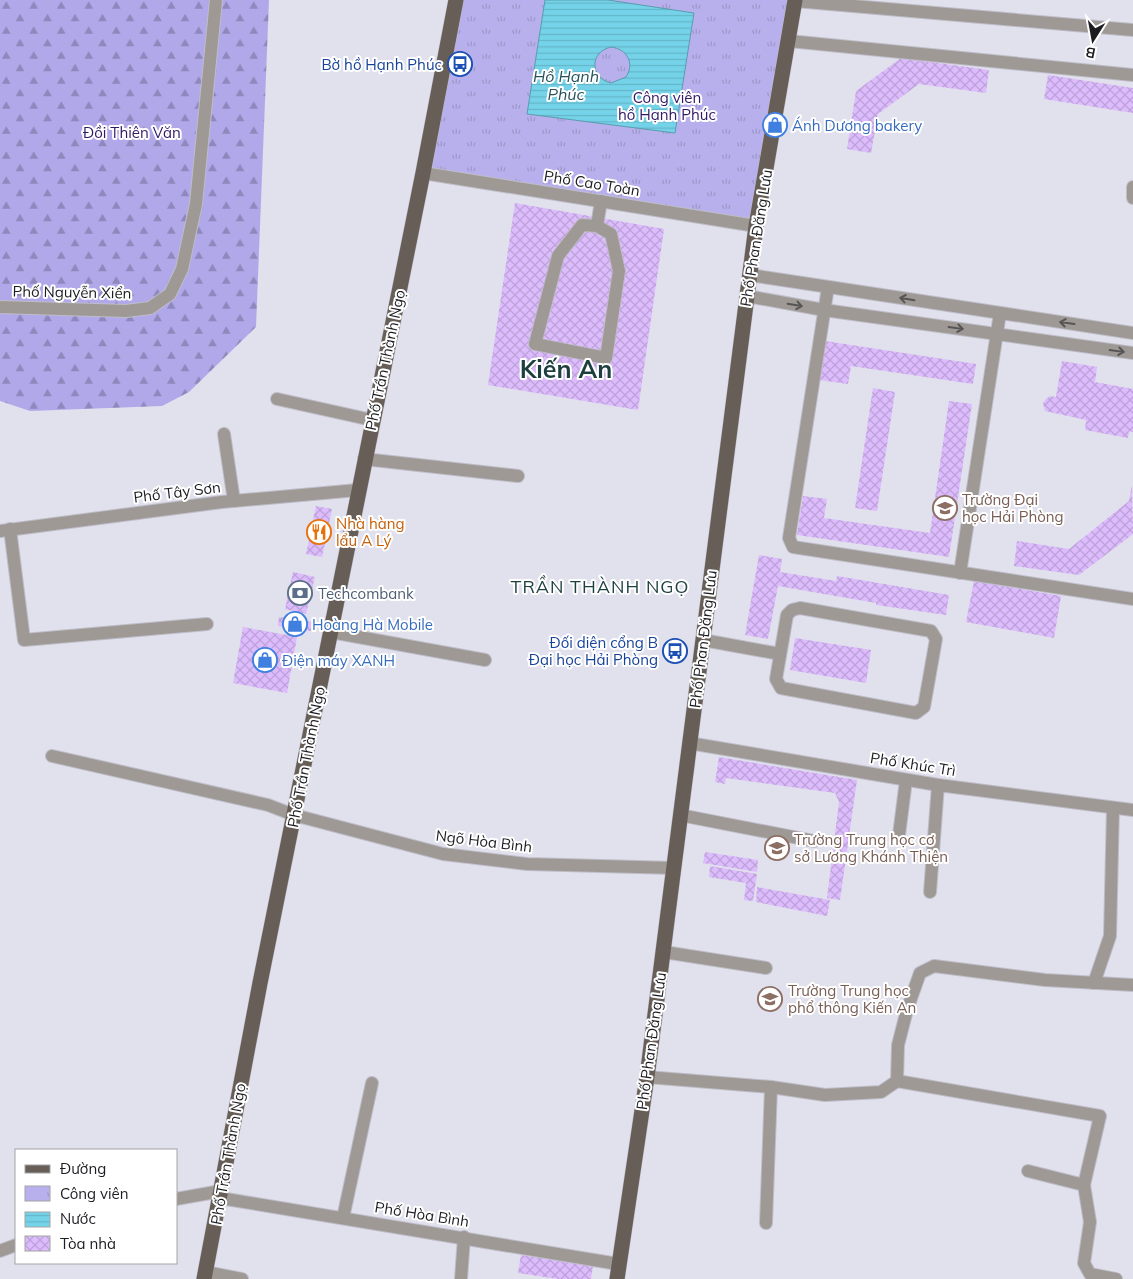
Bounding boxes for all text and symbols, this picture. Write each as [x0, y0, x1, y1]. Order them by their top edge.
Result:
north arrow [1068, 15, 1118, 65]
text: B [1084, 43, 1097, 63]
bus stop icon: Bờ hồ Hạnh Phúc [447, 51, 473, 77]
place label: Bờ hồ Hạnh Phúc [321, 55, 442, 74]
water label: Hồ Hạnh Phúc [533, 66, 599, 104]
park label: Công viên hồ Hạnh Phúc [618, 88, 716, 124]
shop icon: Ánh Dương bakery [762, 112, 788, 138]
place label: Ánh Dương bakery [792, 116, 922, 135]
park label: Đồi Thiên Văn [83, 123, 181, 142]
street label: Phố Cao Toàn [543, 166, 641, 200]
street label: Phố Phan Đăng Lưu [736, 168, 776, 308]
street label: Phố Nguyễn Xiển [12, 281, 132, 303]
street label: Phố Trần Thành Ngọ [361, 288, 409, 432]
one-way arrow [899, 293, 915, 303]
one-way arrow [786, 300, 802, 310]
one-way arrow [1060, 318, 1076, 328]
one-way arrow [947, 323, 963, 333]
one-way arrow [1108, 346, 1124, 356]
district label: Kiến An [520, 353, 612, 384]
street label: Phố Tây Sơn [132, 477, 222, 507]
place label: Trường Đại học Hải Phòng [962, 490, 1064, 526]
school or university icon: Trường Đại học Hải Phòng [932, 495, 958, 521]
place label: Nhà hàng lẩu A Lý [336, 514, 405, 550]
restaurant icon: Nhà hàng lẩu A Lý [306, 519, 332, 545]
street label: Phố Phan Đăng Lưu [685, 569, 721, 709]
district label: TRẦN THÀNH NGỌ [511, 575, 689, 598]
bank icon: Techcombank [287, 580, 313, 606]
place label: Techcombank [318, 584, 414, 603]
shop icon: Hoàng Hà Mobile [282, 611, 308, 637]
place label: Hoàng Hà Mobile [312, 615, 433, 634]
place label: Đối diện cổng B Đại học Hải Phòng [529, 633, 658, 669]
bus stop icon: Đối diện cổng B Đại học Hải Phòng [662, 638, 688, 664]
shop icon: Điện máy XANH [252, 647, 278, 673]
place label: Điện máy XANH [282, 651, 395, 670]
street label: Phố Trần Thành Ngọ [283, 685, 329, 829]
street label: Phố Khúc Trì [869, 748, 957, 780]
street label: Ngõ Hòa Bình [435, 826, 533, 856]
place label: Trường Trung học cơ sở Lương Khánh Thiện [794, 830, 948, 866]
school or university icon: Trường Trung học cơ sở Lương Khánh Thiện [764, 835, 790, 861]
street label: Phố Phan Đăng Lưu [632, 971, 670, 1111]
place label: Trường Trung học phổ thông Kiến An [788, 981, 916, 1017]
school or university icon: Trường Trung học phổ thông Kiến An [757, 986, 783, 1012]
street label: Phố Trần Thành Ngọ [206, 1082, 250, 1226]
legend [15, 1149, 178, 1264]
text: Đường [60, 1159, 106, 1178]
text: Công viên [60, 1184, 129, 1203]
street label: Phố Hòa Bình [373, 1197, 471, 1231]
text: Nước [60, 1209, 96, 1228]
text: Tòa nhà [60, 1234, 116, 1253]

